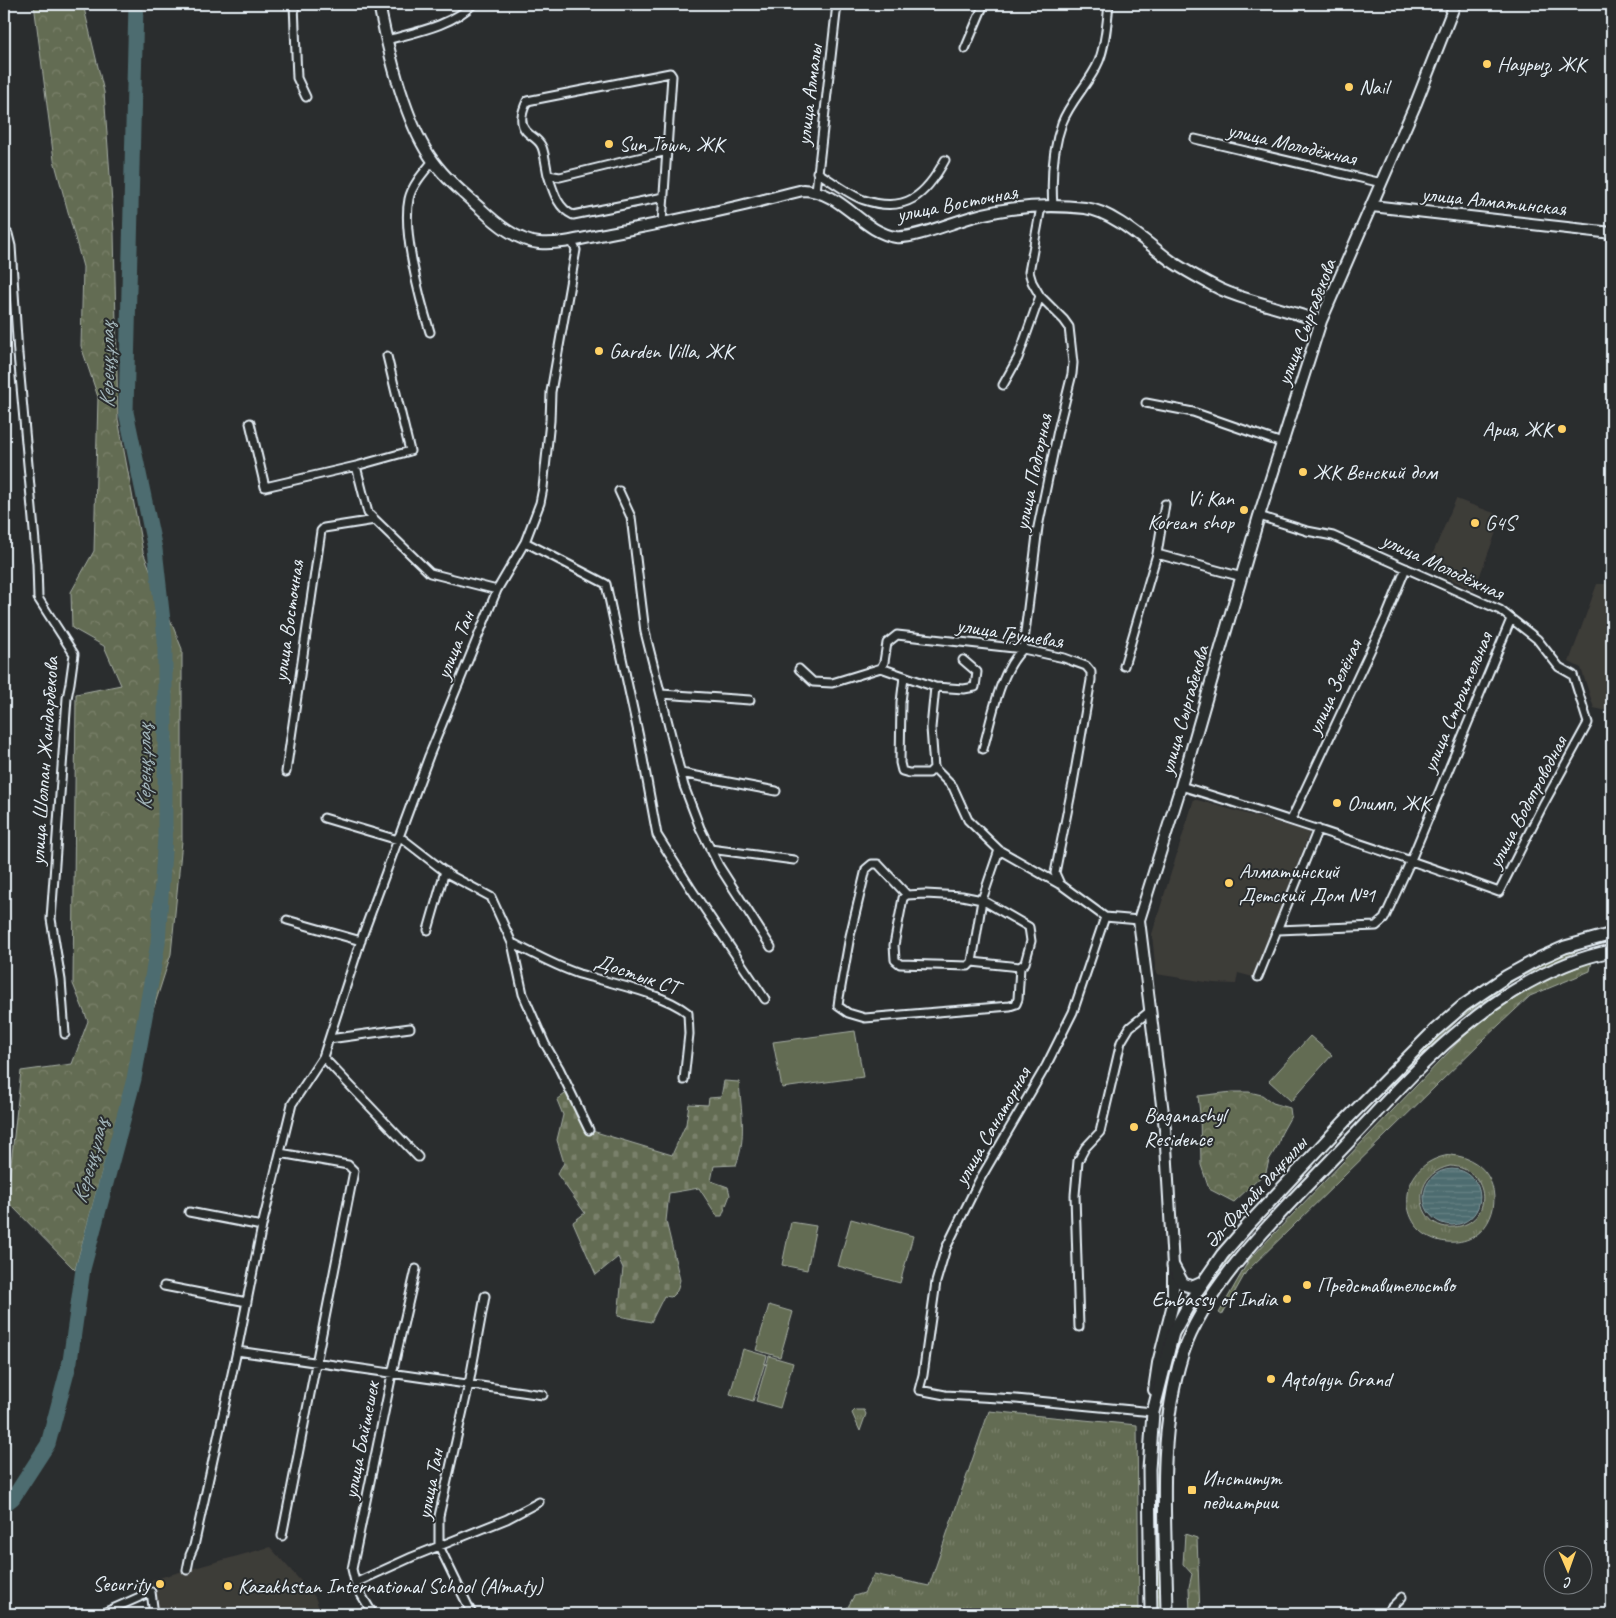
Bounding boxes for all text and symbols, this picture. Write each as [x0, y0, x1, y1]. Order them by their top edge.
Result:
street label: улица Алмалы [790, 41, 828, 149]
place label: Наурыз, ЖК [1497, 51, 1589, 78]
marker: Наурыз, ЖК [1481, 58, 1493, 70]
place label: Nail [1359, 74, 1392, 100]
marker: Nail [1343, 81, 1355, 93]
street label: улица Молодёжная [1223, 116, 1360, 172]
place label: Sun Town, ЖК [619, 131, 727, 157]
marker: Sun Town, ЖК [603, 138, 615, 150]
street label: улица Восточная [892, 178, 1021, 228]
street label: улица Алматинская [1419, 180, 1569, 222]
street label: улица Сыргабекова [1269, 254, 1343, 391]
water label: Кереңқұлақ [93, 319, 121, 408]
place label: Garden Villa, ЖК [609, 338, 737, 364]
marker: Garden Villa, ЖК [593, 345, 605, 357]
street label: улица Подгорная [1008, 410, 1058, 535]
place label: Ария, ЖК [1482, 416, 1556, 442]
marker: Ария, ЖК [1556, 423, 1568, 435]
place label: ЖК Венский дом [1313, 459, 1439, 485]
marker: ЖК Венский дом [1297, 466, 1309, 478]
place label: Vi Kan Korean shop [1147, 485, 1235, 535]
marker: Vi Kan Korean shop [1238, 504, 1250, 516]
place label: G4S [1485, 510, 1519, 536]
marker: G4S [1469, 517, 1481, 529]
street label: улица Молодёжная [1376, 526, 1509, 606]
street label: улица Восточная [266, 557, 310, 685]
street label: улица Тан [429, 606, 481, 685]
street label: улица Грушевая [953, 611, 1066, 654]
street label: улица Строительная [1415, 627, 1499, 778]
street label: улица Зелёная [1300, 634, 1368, 740]
street label: улица Сыргабекова [1153, 641, 1215, 779]
street label: улица Шолпан Жандарбекова [24, 654, 64, 868]
water label: Кереңқұлақ [130, 721, 158, 810]
street label: улица Водопроводная [1480, 730, 1574, 874]
place label: Олимп, ЖК [1347, 790, 1433, 816]
marker: Олимп, ЖК [1331, 797, 1343, 809]
place label: Алматинский Детский Дом №1 [1239, 858, 1377, 908]
marker: Алматинский Детский Дом №1 [1223, 877, 1235, 889]
street label: Достык СТ [592, 948, 687, 1002]
street label: улица Санаторная [947, 1061, 1037, 1192]
place label: Baganashyl Residence [1144, 1102, 1229, 1152]
water label: Кереңқұлақ [65, 1113, 116, 1206]
marker: Baganashyl Residence [1128, 1121, 1140, 1133]
street label: Әл-Фараби даңғылы [1198, 1129, 1313, 1253]
place label: Представительство [1317, 1272, 1458, 1298]
marker: Представительство [1301, 1279, 1313, 1291]
place label: Embassy of India [1152, 1286, 1279, 1312]
marker: Embassy of India [1281, 1293, 1293, 1305]
place label: Aqtolqyn Grand [1281, 1366, 1394, 1392]
marker: Aqtolqyn Grand [1265, 1373, 1277, 1385]
street label: улица Байшешек [337, 1378, 385, 1503]
street label: улица Тан [410, 1445, 450, 1523]
place label: Институт педиатрии [1202, 1465, 1283, 1515]
marker: Институт педиатрии [1186, 1484, 1198, 1496]
north arrow [1544, 1546, 1594, 1596]
place label: Security [93, 1571, 152, 1597]
place label: Kazakhstan International School (Almaty) [238, 1573, 544, 1599]
text: С [1563, 1574, 1572, 1591]
marker: Security [154, 1578, 166, 1590]
marker: Kazakhstan International School (Almaty) [222, 1580, 234, 1592]

